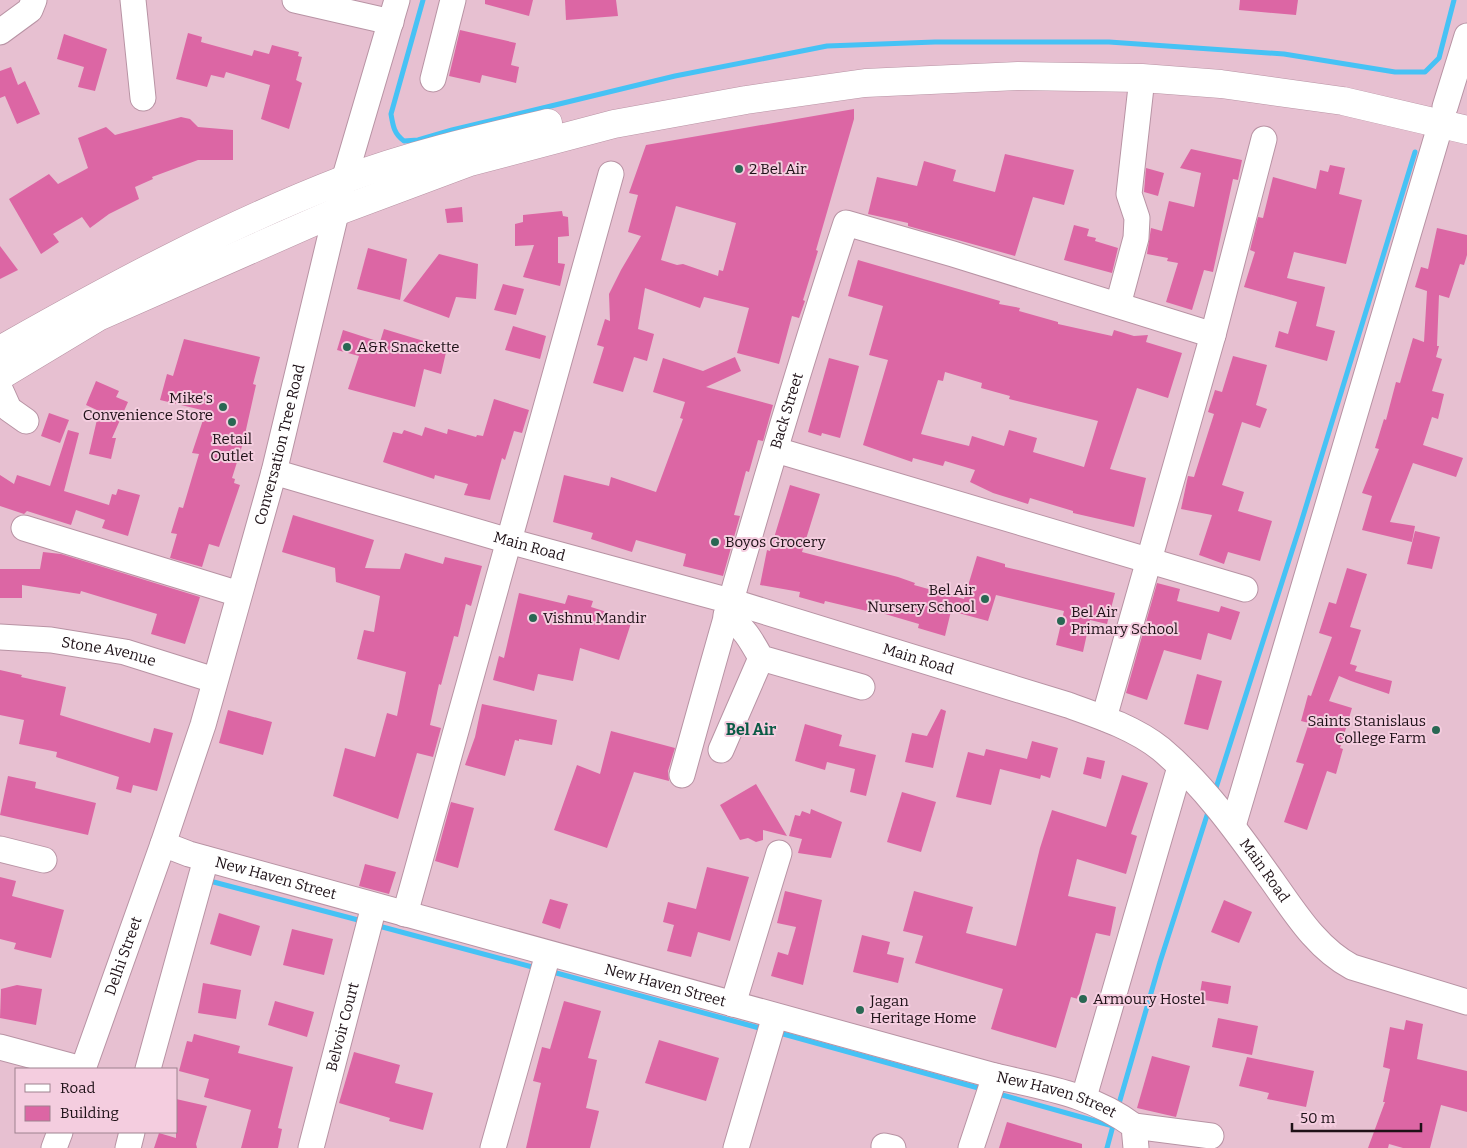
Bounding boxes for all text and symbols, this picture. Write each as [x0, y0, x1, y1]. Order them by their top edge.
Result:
place label: 2 Bel Air [749, 160, 807, 178]
marker: 2 Bel Air [733, 163, 745, 175]
place label: A&R Snackette [357, 338, 460, 356]
marker: A&R Snackette [341, 341, 353, 353]
street label: Conversation Tree Road [251, 362, 309, 527]
street label: Back Street [767, 370, 807, 451]
place label: Mike's Convenience Store [83, 389, 213, 424]
marker: Mike's Convenience Store [217, 401, 229, 413]
marker: Retail Outlet [226, 416, 238, 428]
place label: Retail Outlet [210, 430, 254, 465]
street label: Main Road [491, 528, 567, 565]
place label: Boyos Grocery [725, 533, 826, 551]
marker: Boyos Grocery [709, 536, 721, 548]
place label: Bel Air Nursery School [867, 581, 975, 616]
marker: Bel Air Nursery School [979, 593, 991, 605]
place label: Bel Air Primary School [1071, 603, 1178, 638]
place label: Vishnu Mandir [543, 609, 647, 627]
marker: Vishnu Mandir [527, 612, 539, 624]
marker: Bel Air Primary School [1055, 615, 1067, 627]
street label: Stone Avenue [60, 633, 158, 670]
street label: Main Road [881, 640, 956, 678]
place label: Saints Stanislaus College Farm [1308, 712, 1427, 747]
district label: Bel Air [726, 720, 777, 739]
marker: Saints Stanislaus College Farm [1430, 724, 1442, 736]
street label: Main Road [1236, 835, 1293, 906]
street label: New Haven Street [213, 853, 339, 903]
street label: Delhi Street [101, 914, 146, 998]
street label: New Haven Street [603, 960, 729, 1011]
street label: Belvoir Court [322, 980, 363, 1074]
place label: Armoury Hostel [1093, 990, 1205, 1008]
place label: Jagan Heritage Home [869, 992, 977, 1027]
marker: Armoury Hostel [1077, 993, 1089, 1005]
marker: Jagan Heritage Home [854, 1004, 866, 1016]
legend [15, 1068, 178, 1133]
street label: New Haven Street [995, 1068, 1120, 1122]
text: Road [60, 1079, 95, 1097]
scale bar [1292, 1100, 1421, 1132]
text: Building [60, 1104, 119, 1122]
text: 50 m [1300, 1109, 1336, 1127]

